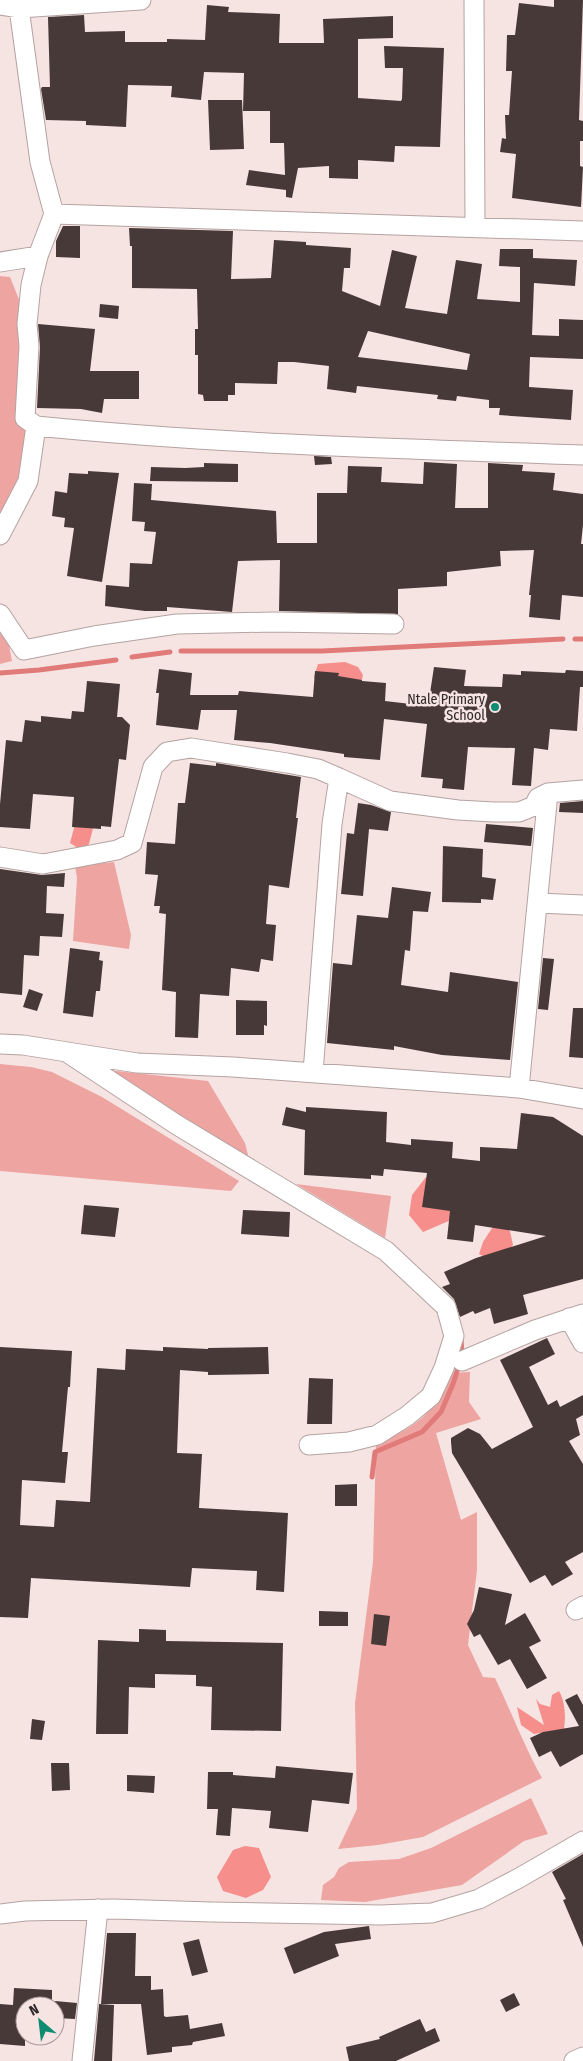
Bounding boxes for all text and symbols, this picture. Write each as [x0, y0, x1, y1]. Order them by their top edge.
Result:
place label: Ntale Primary School [407, 691, 486, 724]
marker: Ntale Primary School [489, 701, 501, 713]
north arrow [15, 1996, 65, 2046]
text: N [26, 2000, 42, 2019]

